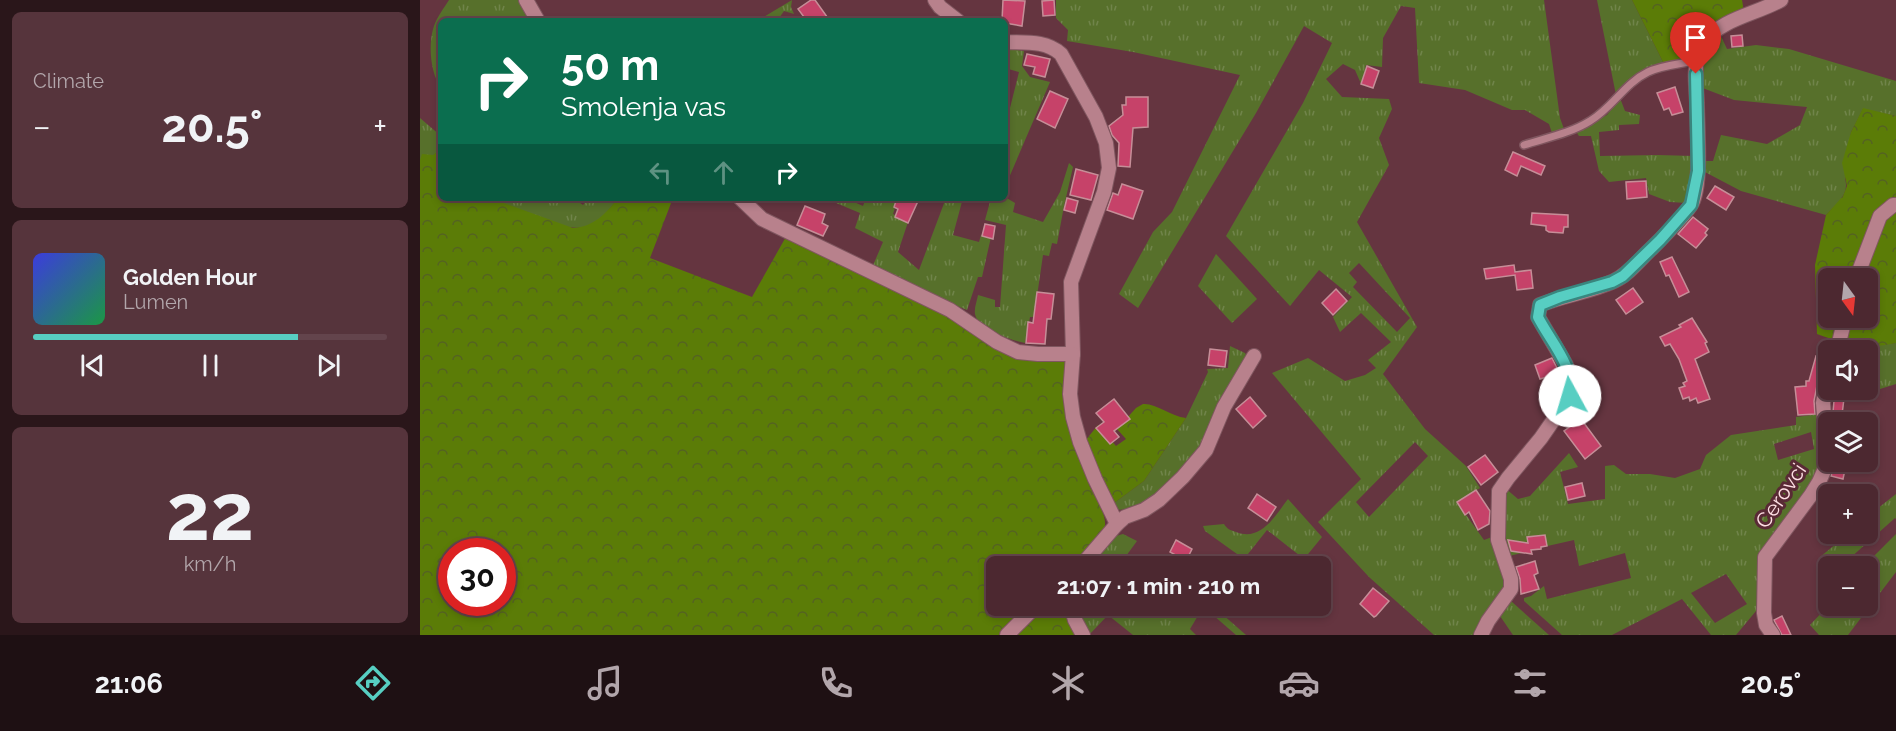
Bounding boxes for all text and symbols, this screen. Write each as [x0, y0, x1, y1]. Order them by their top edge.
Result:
pin [1670, 12, 1721, 74]
icon: arrive [1679, 21, 1712, 54]
text: 50 m [561, 41, 659, 90]
icon: right [462, 42, 540, 120]
text: Climate [33, 69, 104, 93]
text: Smolenja vas [561, 91, 726, 122]
text: 20.5° [162, 100, 262, 153]
text: − [33, 107, 51, 146]
text: + [373, 107, 387, 146]
icon: left [644, 156, 677, 189]
icon: ahead [707, 156, 740, 189]
icon: right [770, 156, 803, 189]
text: Golden Hour [123, 264, 257, 290]
north arrow [1818, 268, 1878, 328]
map controls [1818, 268, 1878, 616]
text: Lumen [123, 290, 188, 314]
button: sound [1818, 340, 1878, 400]
icon: previous [76, 349, 109, 382]
icon: pause [194, 349, 227, 382]
icon: next [312, 349, 345, 382]
position arrow [1538, 364, 1602, 428]
button: layers [1818, 412, 1878, 472]
street label: Cerovci [1750, 459, 1811, 533]
text: 22 [166, 467, 254, 558]
button: + [1818, 484, 1878, 544]
speed limit sign: 30 [438, 538, 516, 616]
text: km/h [184, 552, 236, 576]
button: − [1818, 556, 1878, 616]
text: 21:07 · 1 min · 210 m [1057, 573, 1260, 599]
icon: directions [352, 662, 394, 704]
icon: music [584, 662, 626, 704]
icon: phone [815, 662, 857, 704]
icon: climate [1047, 662, 1089, 704]
icon: car [1278, 662, 1320, 704]
icon: filters [1509, 662, 1551, 704]
text: 21:06 [95, 668, 163, 699]
text: 20.5° [1741, 668, 1801, 699]

